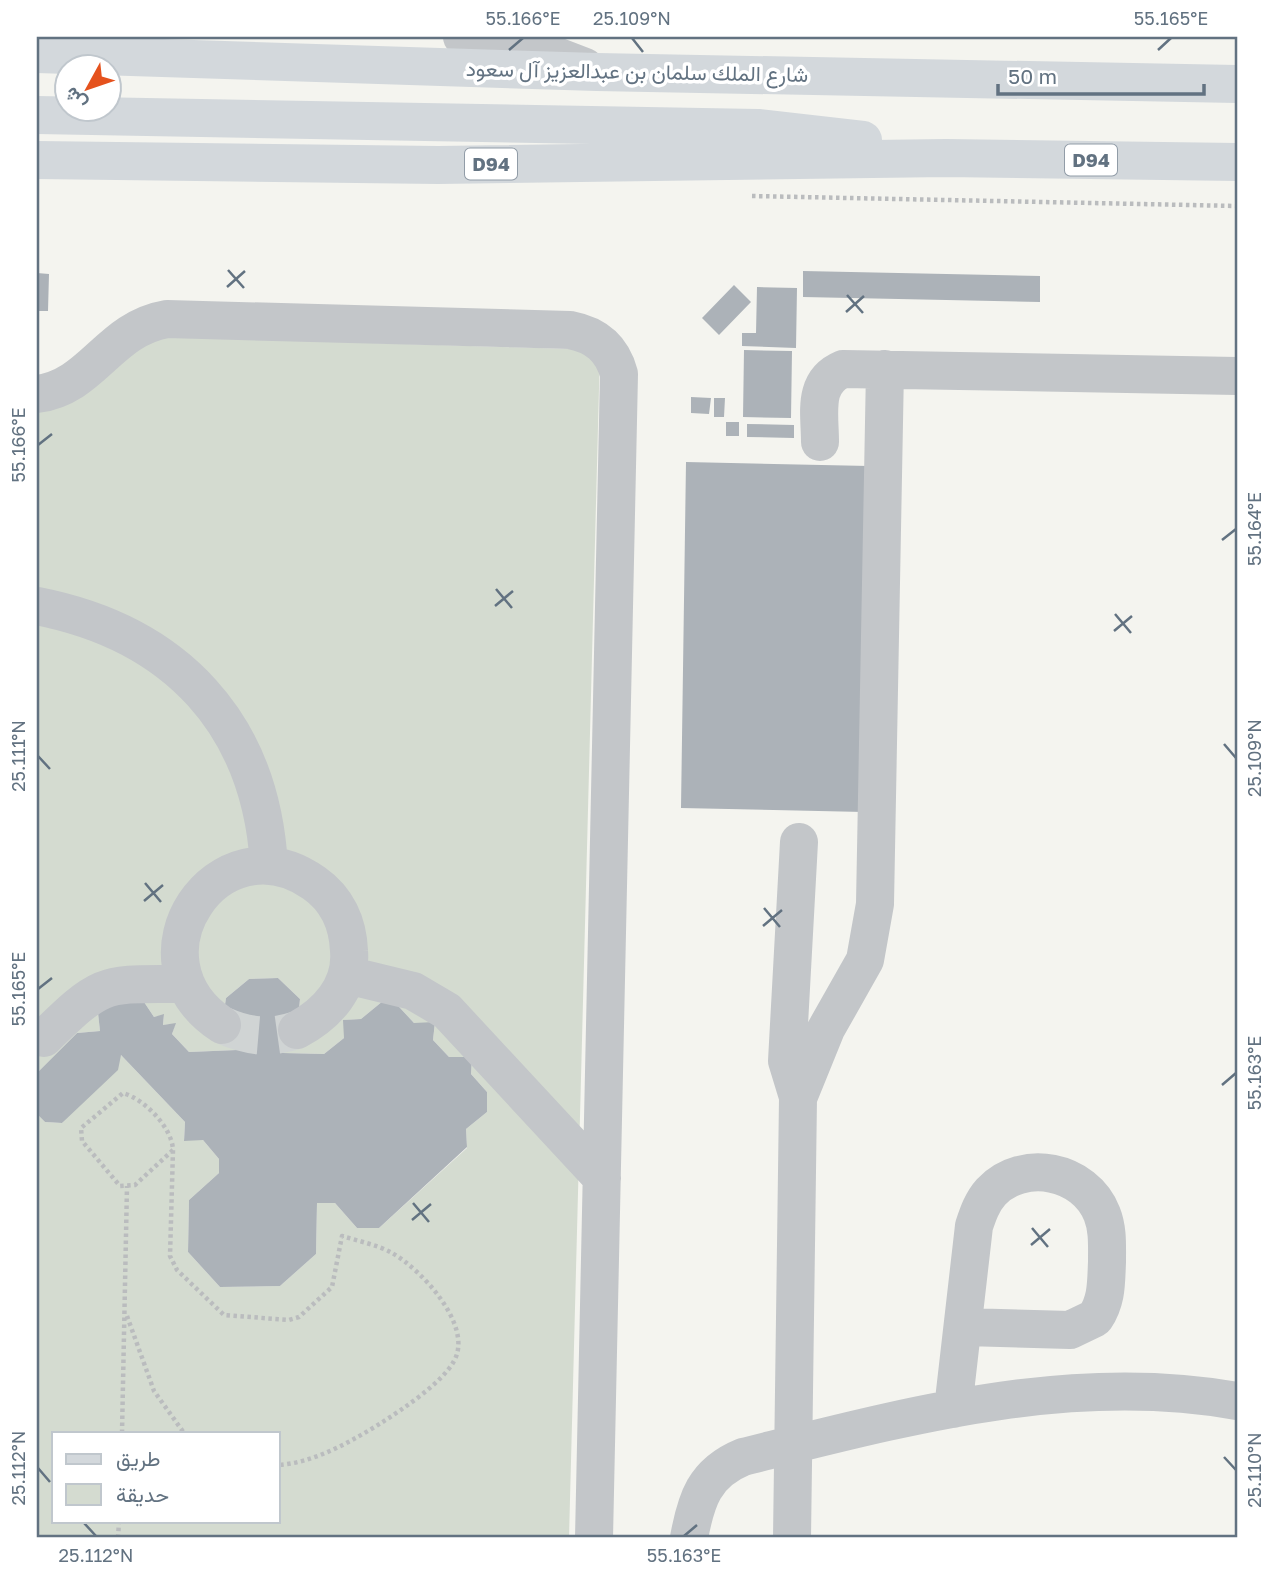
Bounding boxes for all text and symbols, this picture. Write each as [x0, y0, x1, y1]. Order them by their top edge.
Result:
text: 55.166°E [486, 7, 560, 29]
text: 25.109°N [593, 7, 671, 29]
text: 55.165°E [1134, 7, 1208, 29]
north arrow [52, 52, 122, 122]
scale bar [998, 52, 1204, 96]
street label: شارع الملك سلمان بن عبدالعزيز آل سعود [466, 55, 808, 89]
text: 50 m [1008, 63, 1057, 89]
text: ش [58, 82, 92, 115]
road number: D94 [1065, 144, 1117, 176]
road number: D94 [465, 148, 517, 180]
text: 55.166°E [7, 408, 29, 482]
text: 55.164°E [1243, 492, 1265, 566]
text: 25.109°N [1243, 719, 1265, 797]
text: 25.111°N [7, 720, 29, 792]
text: 55.165°E [7, 952, 29, 1026]
text: 55.163°E [1243, 1036, 1265, 1110]
text: 25.112°N [7, 1431, 29, 1505]
legend [52, 1432, 280, 1522]
text: 25.110°N [1243, 1432, 1265, 1508]
text: طريق [116, 1445, 161, 1472]
text: حديقة [116, 1481, 169, 1507]
text: 25.112°N [59, 1544, 133, 1566]
text: 55.163°E [647, 1544, 721, 1566]

